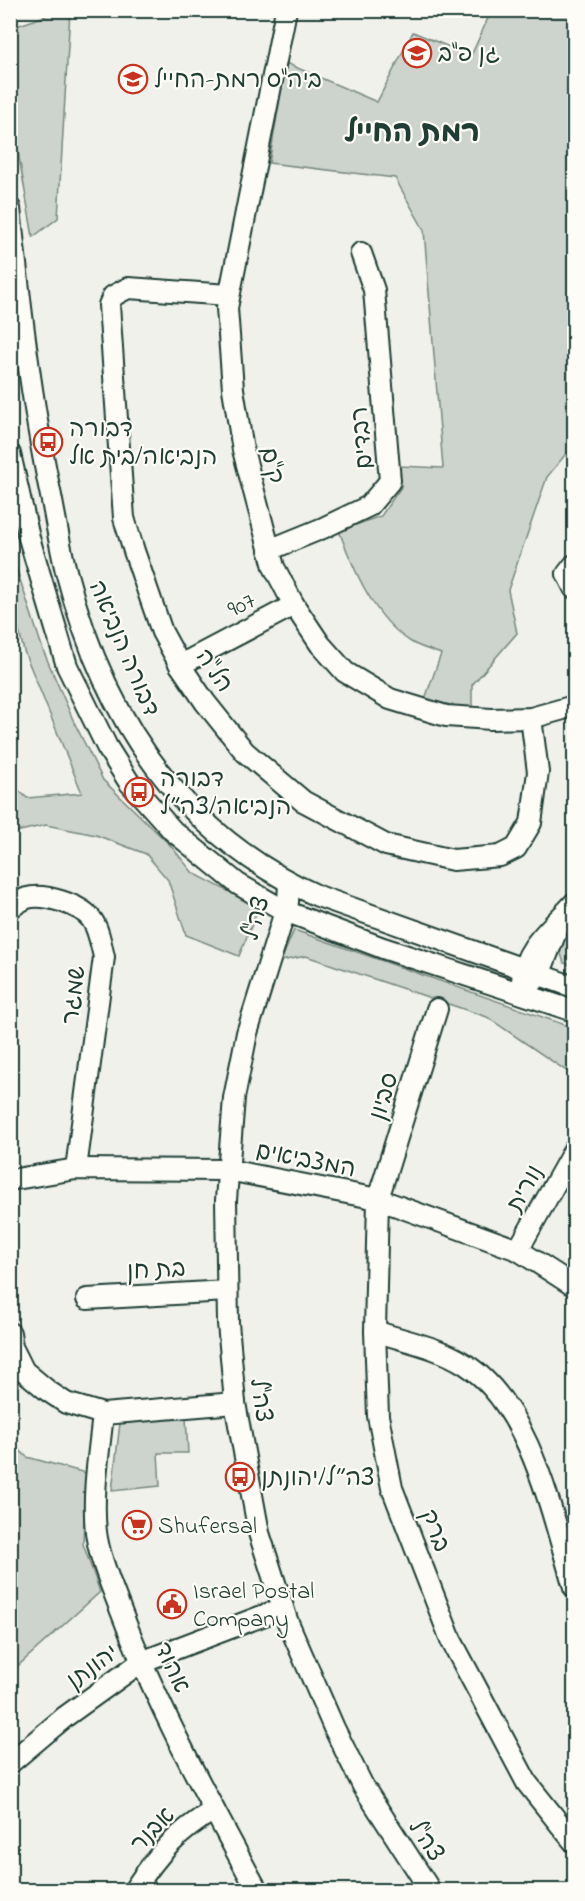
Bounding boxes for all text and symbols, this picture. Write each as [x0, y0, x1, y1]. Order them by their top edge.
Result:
school or university icon: גן פ"ב [401, 37, 433, 69]
place label: גן פ"ב [438, 38, 500, 73]
school or university icon: ביה"ס רמת-החייל [117, 63, 149, 95]
place label: ביה"ס רמת-החייל [154, 64, 322, 99]
district label: רמת החייל [344, 112, 480, 156]
street label: רבדים [343, 405, 384, 471]
place label: דבורה הנביאה/בית אל [69, 413, 217, 476]
bus stop icon: דבורה הנביאה/בית אל [32, 426, 64, 458]
street label: ק"ם [249, 444, 292, 487]
street label: דבורה הנביאה [78, 575, 167, 723]
street label: 907 [222, 584, 262, 628]
street label: הל"ה [185, 642, 240, 700]
place label: דבורה הנביאה/צה״ל [160, 763, 291, 826]
bus stop icon: דבורה הנביאה/צה״ל [123, 776, 155, 808]
street label: צה"ל [234, 893, 280, 945]
street label: שמגר [55, 964, 96, 1027]
street label: סביון [362, 1069, 409, 1125]
street label: המצביאים [253, 1135, 358, 1188]
street label: נורית [498, 1159, 553, 1221]
street label: בת חן [126, 1252, 186, 1291]
street label: צה"ל [239, 1376, 280, 1425]
bus stop icon: צה״ל/יהונתן [224, 1461, 256, 1493]
place label: צה״ל/יהונתן [261, 1462, 375, 1497]
street label: ברק [410, 1504, 458, 1557]
supermarket icon: Shufersal [121, 1509, 153, 1541]
place label: Shufersal [158, 1510, 257, 1545]
place label: Israel Postal Company [193, 1575, 314, 1639]
public building icon: Israel Postal Company [156, 1588, 188, 1620]
street label: יהונתן [60, 1637, 127, 1699]
street label: אהוד [144, 1637, 198, 1699]
street label: אבנר [123, 1800, 184, 1861]
street label: צה"ל [398, 1813, 452, 1869]

